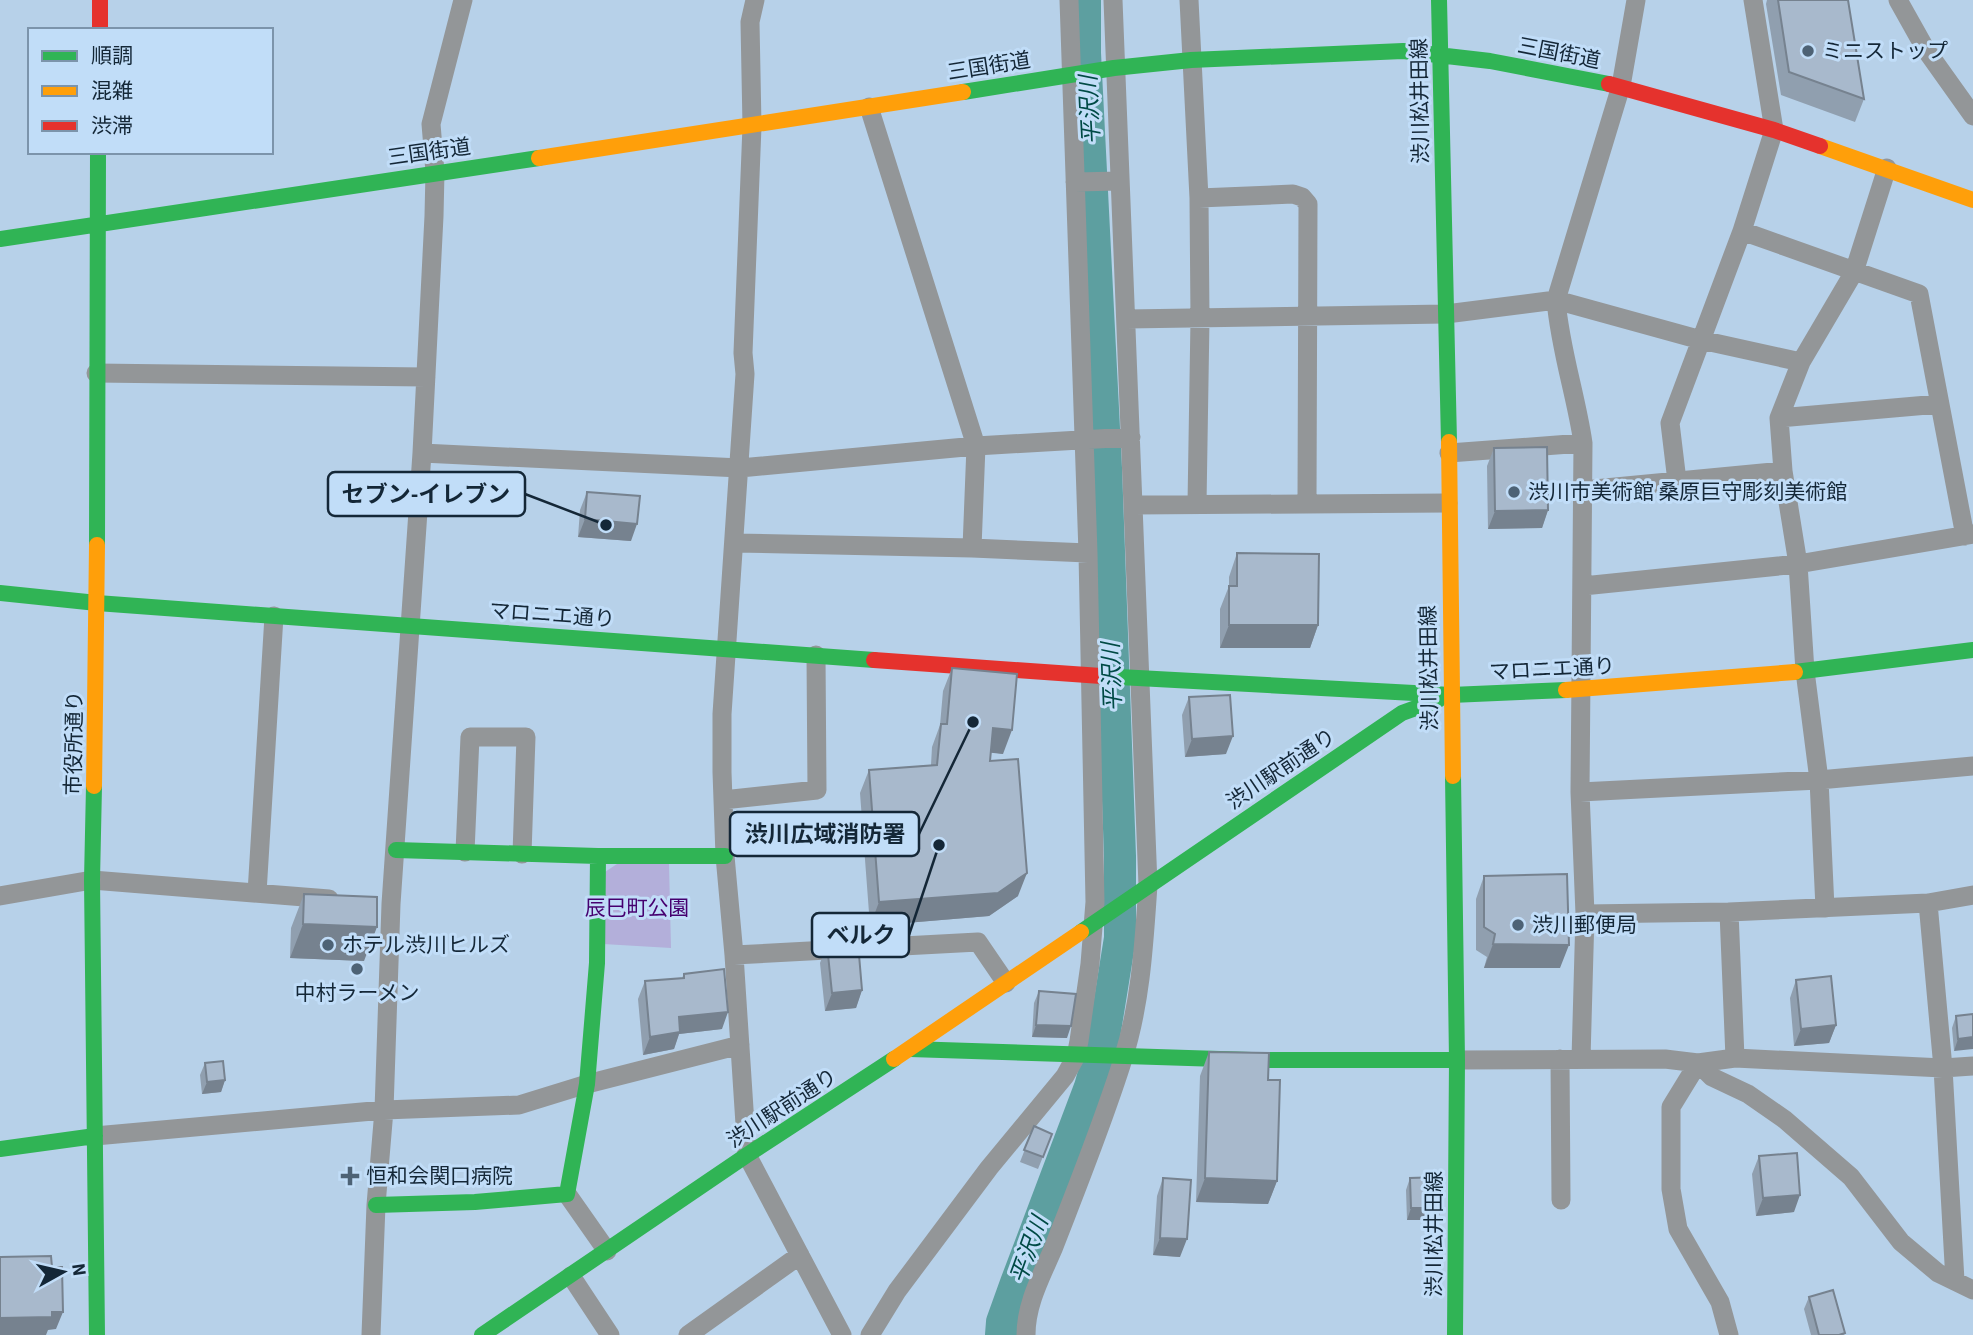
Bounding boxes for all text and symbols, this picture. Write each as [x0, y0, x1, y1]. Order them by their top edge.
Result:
legend [28, 28, 273, 154]
street label: 三国街道 [1515, 30, 1603, 76]
place label: ミニストップ [1822, 36, 1948, 66]
street label: 渋川松井田線 [1404, 38, 1436, 164]
text: 順調 [91, 41, 133, 71]
marker: ミニストップ [1800, 43, 1816, 59]
street label: 三国街道 [945, 45, 1033, 87]
water label: 平沢川 [1072, 72, 1108, 145]
text: 混雑 [91, 76, 133, 106]
text: 渋滞 [91, 111, 133, 141]
street label: 三国街道 [385, 131, 473, 173]
callout: セブン-イレブン [328, 472, 525, 516]
place label: 渋川市美術館 桑原巨守彫刻美術館 [1528, 477, 1847, 507]
text: セブン-イレブン [342, 478, 510, 511]
marker: 渋川市美術館 桑原巨守彫刻美術館 [1506, 484, 1522, 500]
street label: マロニエ通り [488, 596, 616, 634]
street label: 渋川松井田線 [1413, 605, 1445, 731]
water label: 平沢川 [1094, 639, 1130, 712]
street label: マロニエ通り [1488, 651, 1616, 687]
street label: 市役所通り [58, 690, 90, 796]
street label: 渋川駅前通り [1220, 721, 1342, 817]
callout: 渋川広域消防署 [730, 812, 919, 856]
text: 渋川広域消防署 [745, 818, 906, 851]
park label: 辰巳町公園 [585, 893, 690, 923]
place label: 渋川郵便局 [1532, 910, 1637, 940]
callout: ベルク [812, 913, 909, 957]
marker: 渋川郵便局 [1510, 917, 1526, 933]
text: ベルク [827, 919, 896, 952]
place label: ホテル渋川ヒルズ [342, 930, 510, 960]
marker: ホテル渋川ヒルズ [320, 937, 336, 953]
marker: 中村ラーメン [349, 961, 365, 977]
place label: 中村ラーメン [294, 978, 420, 1008]
street label: 渋川駅前通り [721, 1061, 843, 1155]
place label: 恒和会関口病院 [366, 1161, 513, 1191]
marker: 恒和会関口病院 [340, 1166, 360, 1186]
street label: 渋川松井田線 [1419, 1171, 1449, 1297]
water label: 平沢川 [1002, 1209, 1057, 1288]
north arrow [28, 1237, 98, 1307]
text: N [64, 1262, 93, 1278]

